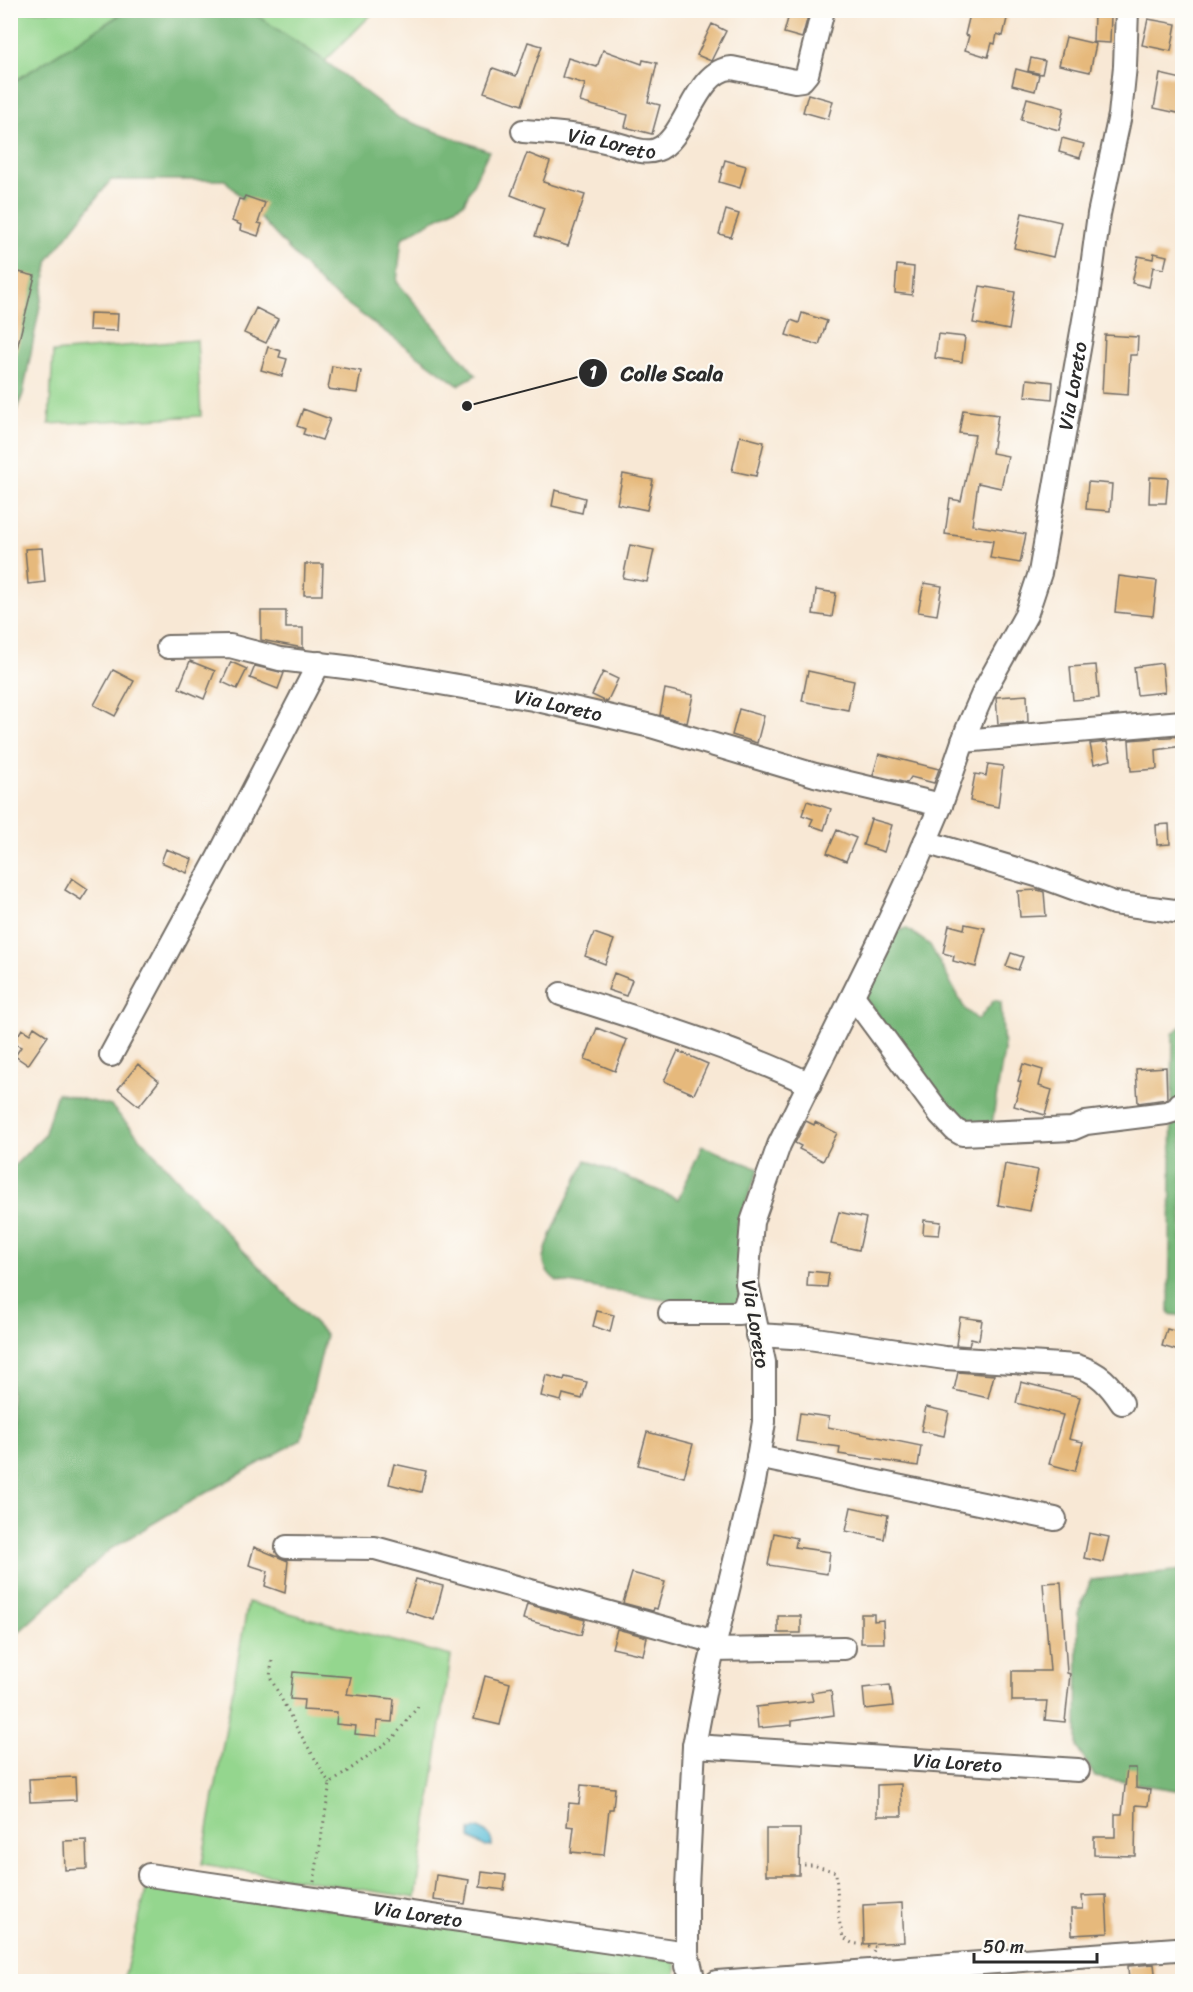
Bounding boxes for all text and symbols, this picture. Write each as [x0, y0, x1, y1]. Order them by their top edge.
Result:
street label: Via Loreto [566, 118, 658, 170]
street label: Via Loreto [1048, 339, 1098, 433]
callout: Colle Scala [578, 354, 735, 393]
text: Colle Scala [620, 355, 724, 393]
text: 1 [589, 357, 597, 389]
street label: Via Loreto [512, 679, 606, 732]
street label: Via Loreto [731, 1277, 780, 1371]
street label: Via Loreto [912, 1743, 1003, 1783]
street label: Via Loreto [371, 1891, 465, 1938]
scale bar [974, 1926, 1097, 1964]
text: 50 m [983, 1931, 1024, 1963]

